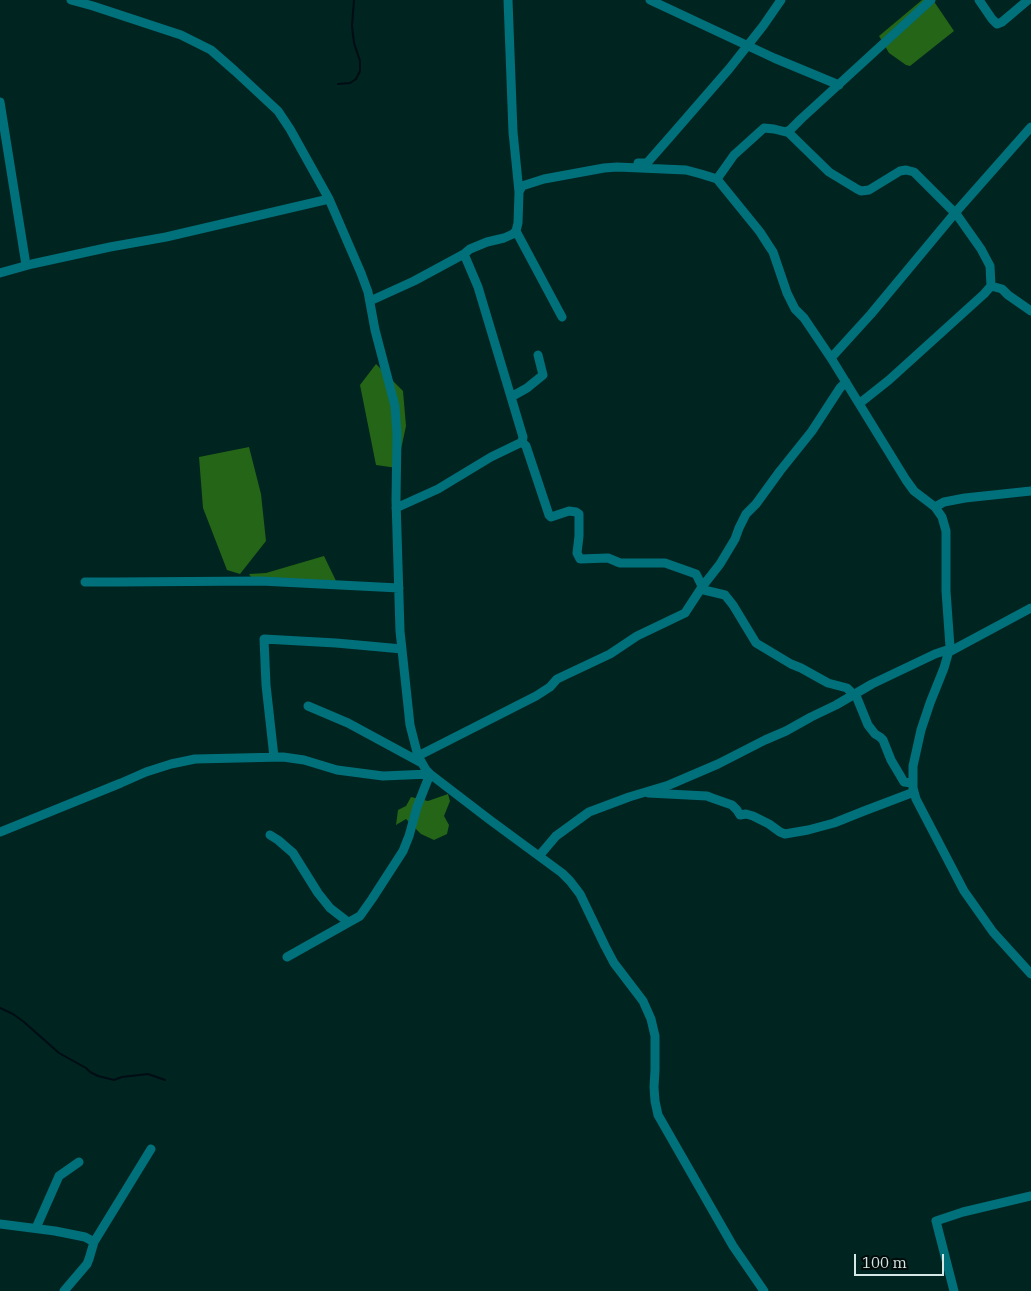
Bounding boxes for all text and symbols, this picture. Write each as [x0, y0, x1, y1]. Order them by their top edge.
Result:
scale bar [856, 1244, 946, 1276]
text: 100 m [862, 1253, 907, 1272]

